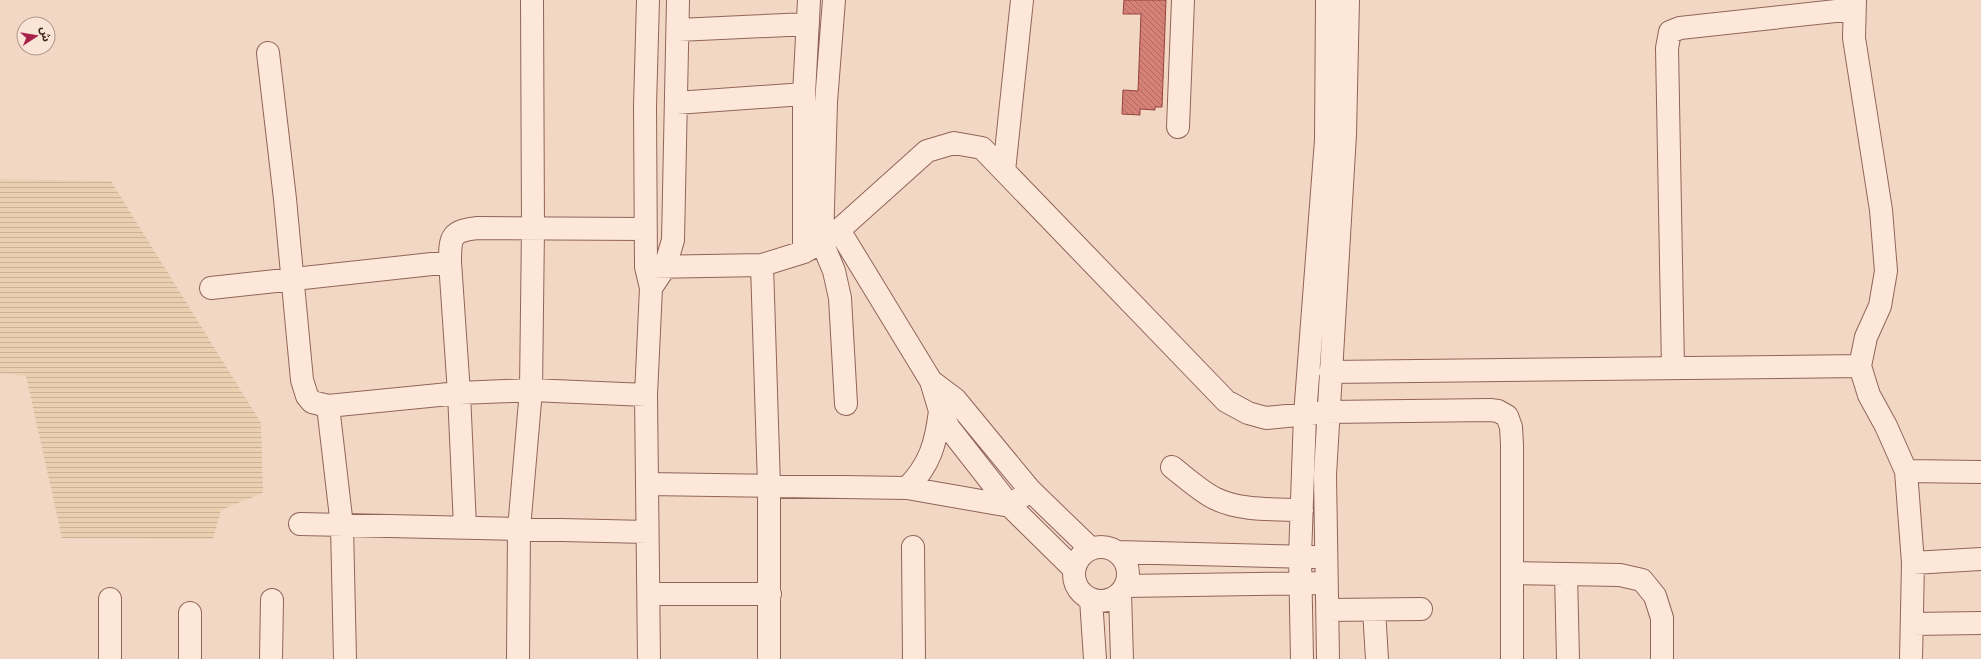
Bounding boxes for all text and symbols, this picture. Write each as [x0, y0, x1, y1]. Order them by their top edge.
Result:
north arrow [16, 16, 56, 56]
text: ش [37, 25, 56, 43]

